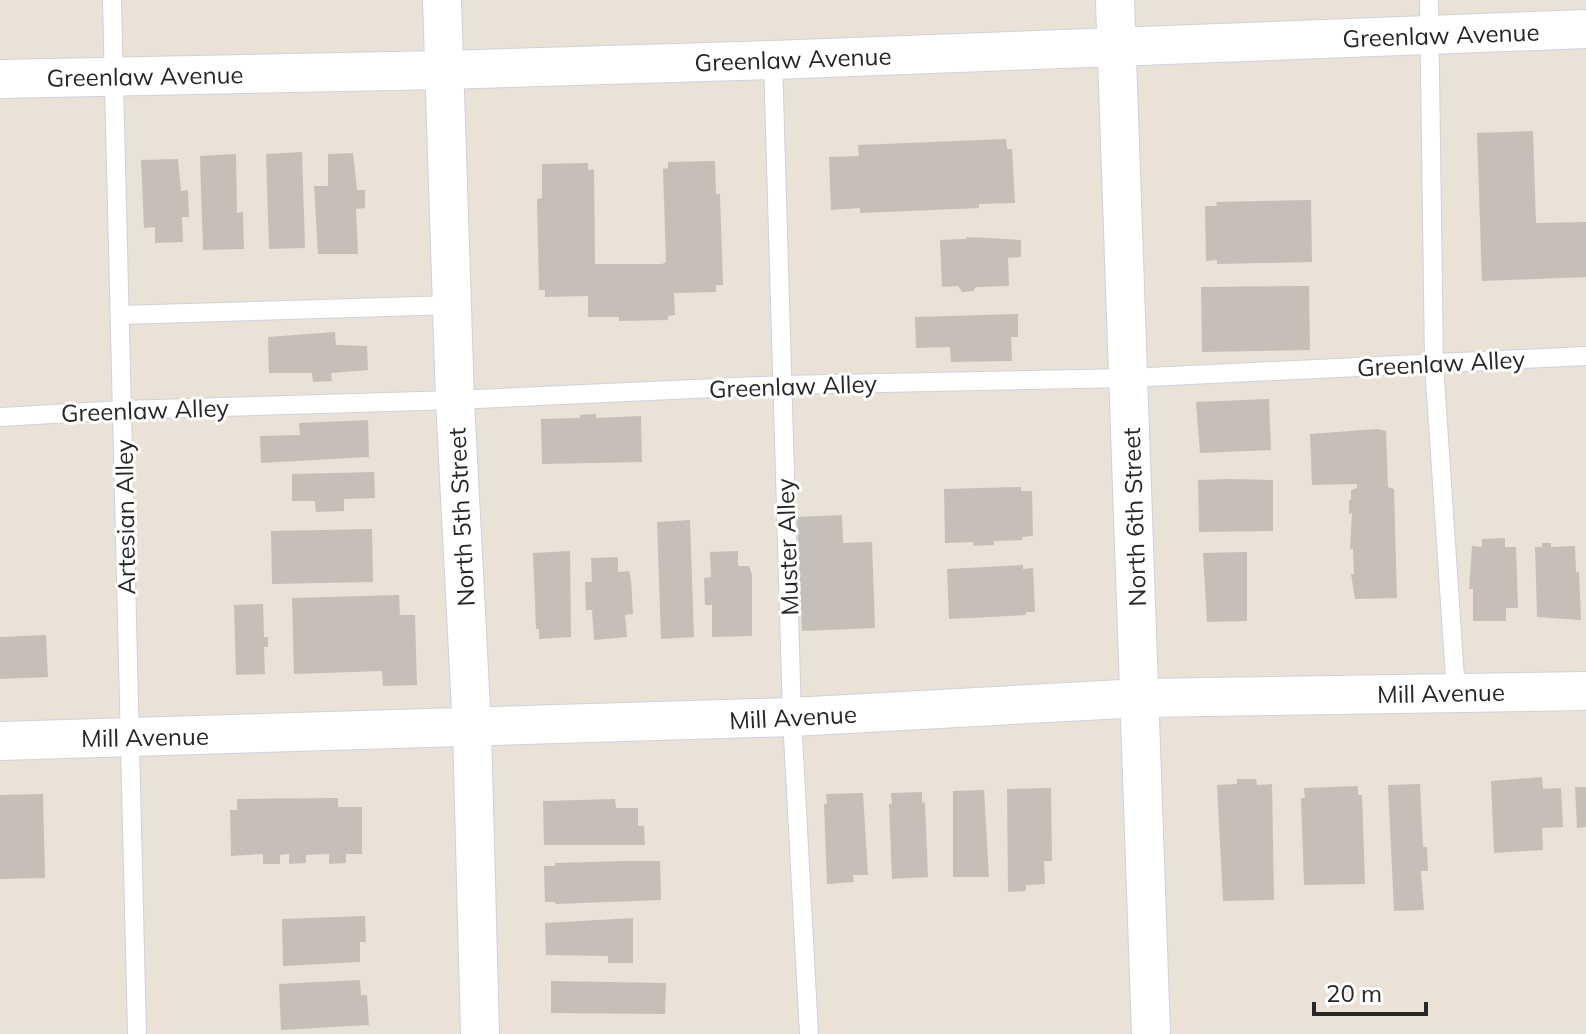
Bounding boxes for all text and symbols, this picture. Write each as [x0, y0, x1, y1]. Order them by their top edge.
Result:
street label: Greenlaw Avenue [1342, 17, 1540, 53]
street label: Greenlaw Avenue [694, 41, 892, 77]
street label: Greenlaw Avenue [46, 59, 244, 93]
street label: Greenlaw Alley [1356, 344, 1526, 382]
street label: Greenlaw Alley [708, 368, 878, 404]
street label: Greenlaw Alley [60, 392, 230, 428]
street label: North 5th Street [441, 427, 481, 607]
street label: North 6th Street [1116, 427, 1152, 607]
street label: Artesian Alley [109, 439, 141, 595]
street label: Muster Alley [770, 478, 804, 616]
street label: Mill Avenue [1377, 677, 1505, 709]
street label: Mill Avenue [729, 699, 857, 735]
street label: Mill Avenue [81, 721, 209, 753]
scale bar [1314, 966, 1426, 1016]
text: 20 m [1326, 978, 1382, 1008]

